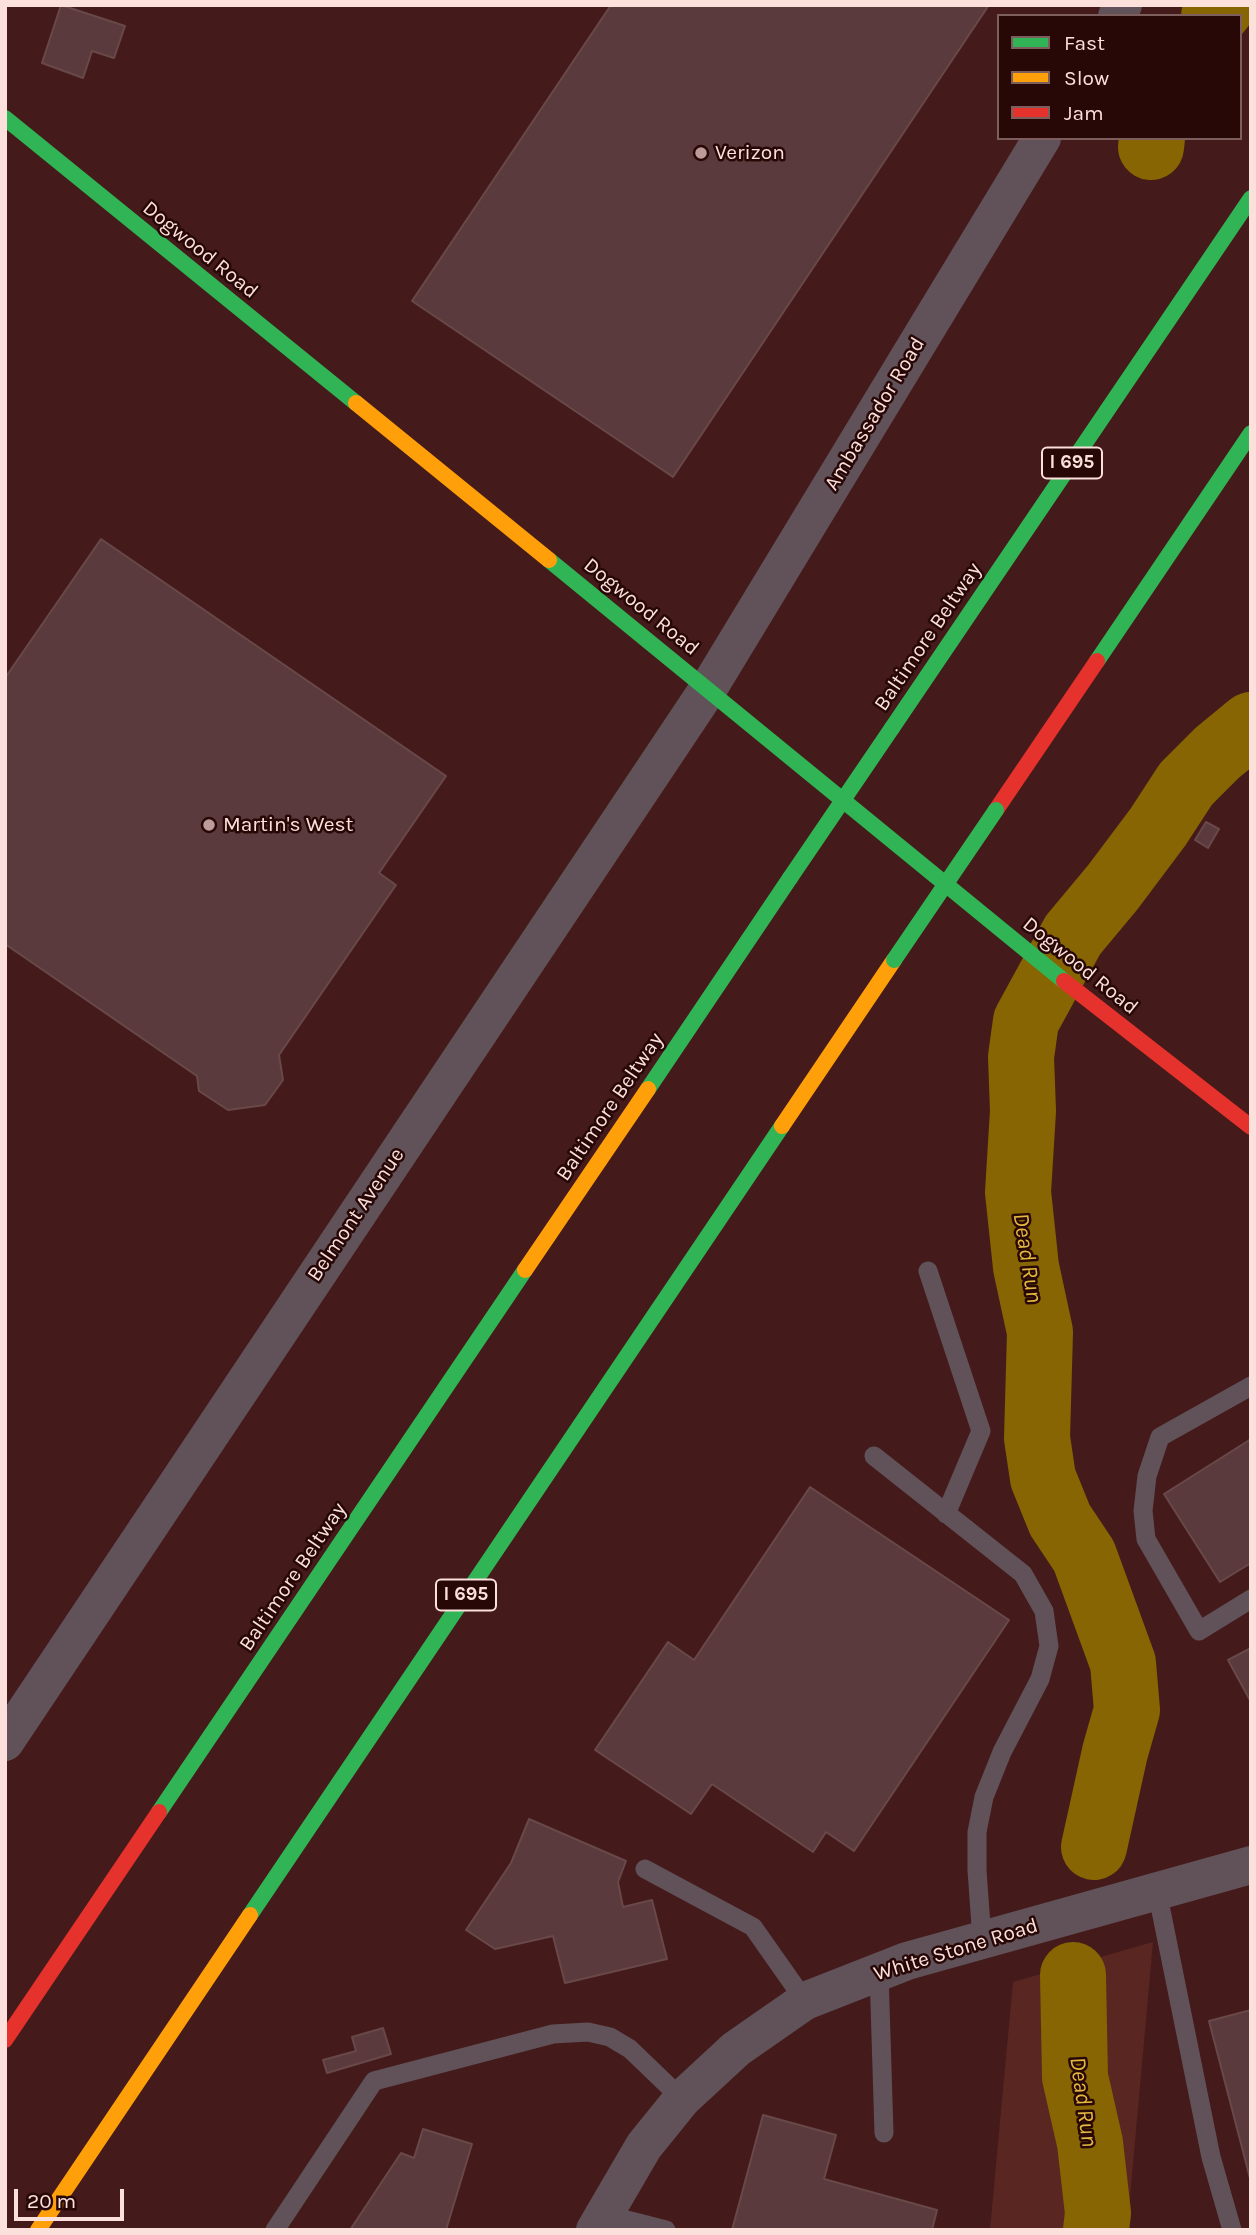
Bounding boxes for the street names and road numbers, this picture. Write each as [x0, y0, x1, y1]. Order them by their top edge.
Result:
street label: Dogwood Road [137, 196, 263, 304]
street label: Ambassador Road [819, 333, 931, 495]
road number: I 695 [1042, 447, 1102, 478]
street label: Dogwood Road [578, 553, 704, 661]
street label: Baltimore Beltway [869, 558, 987, 716]
street label: Dogwood Road [1017, 912, 1143, 1020]
street label: Baltimore Beltway [551, 1028, 669, 1186]
street label: Belmont Avenue [302, 1143, 410, 1287]
street label: Baltimore Beltway [234, 1498, 352, 1656]
road number: I 695 [436, 1580, 496, 1610]
street label: White Stone Road [871, 1913, 1041, 1987]

